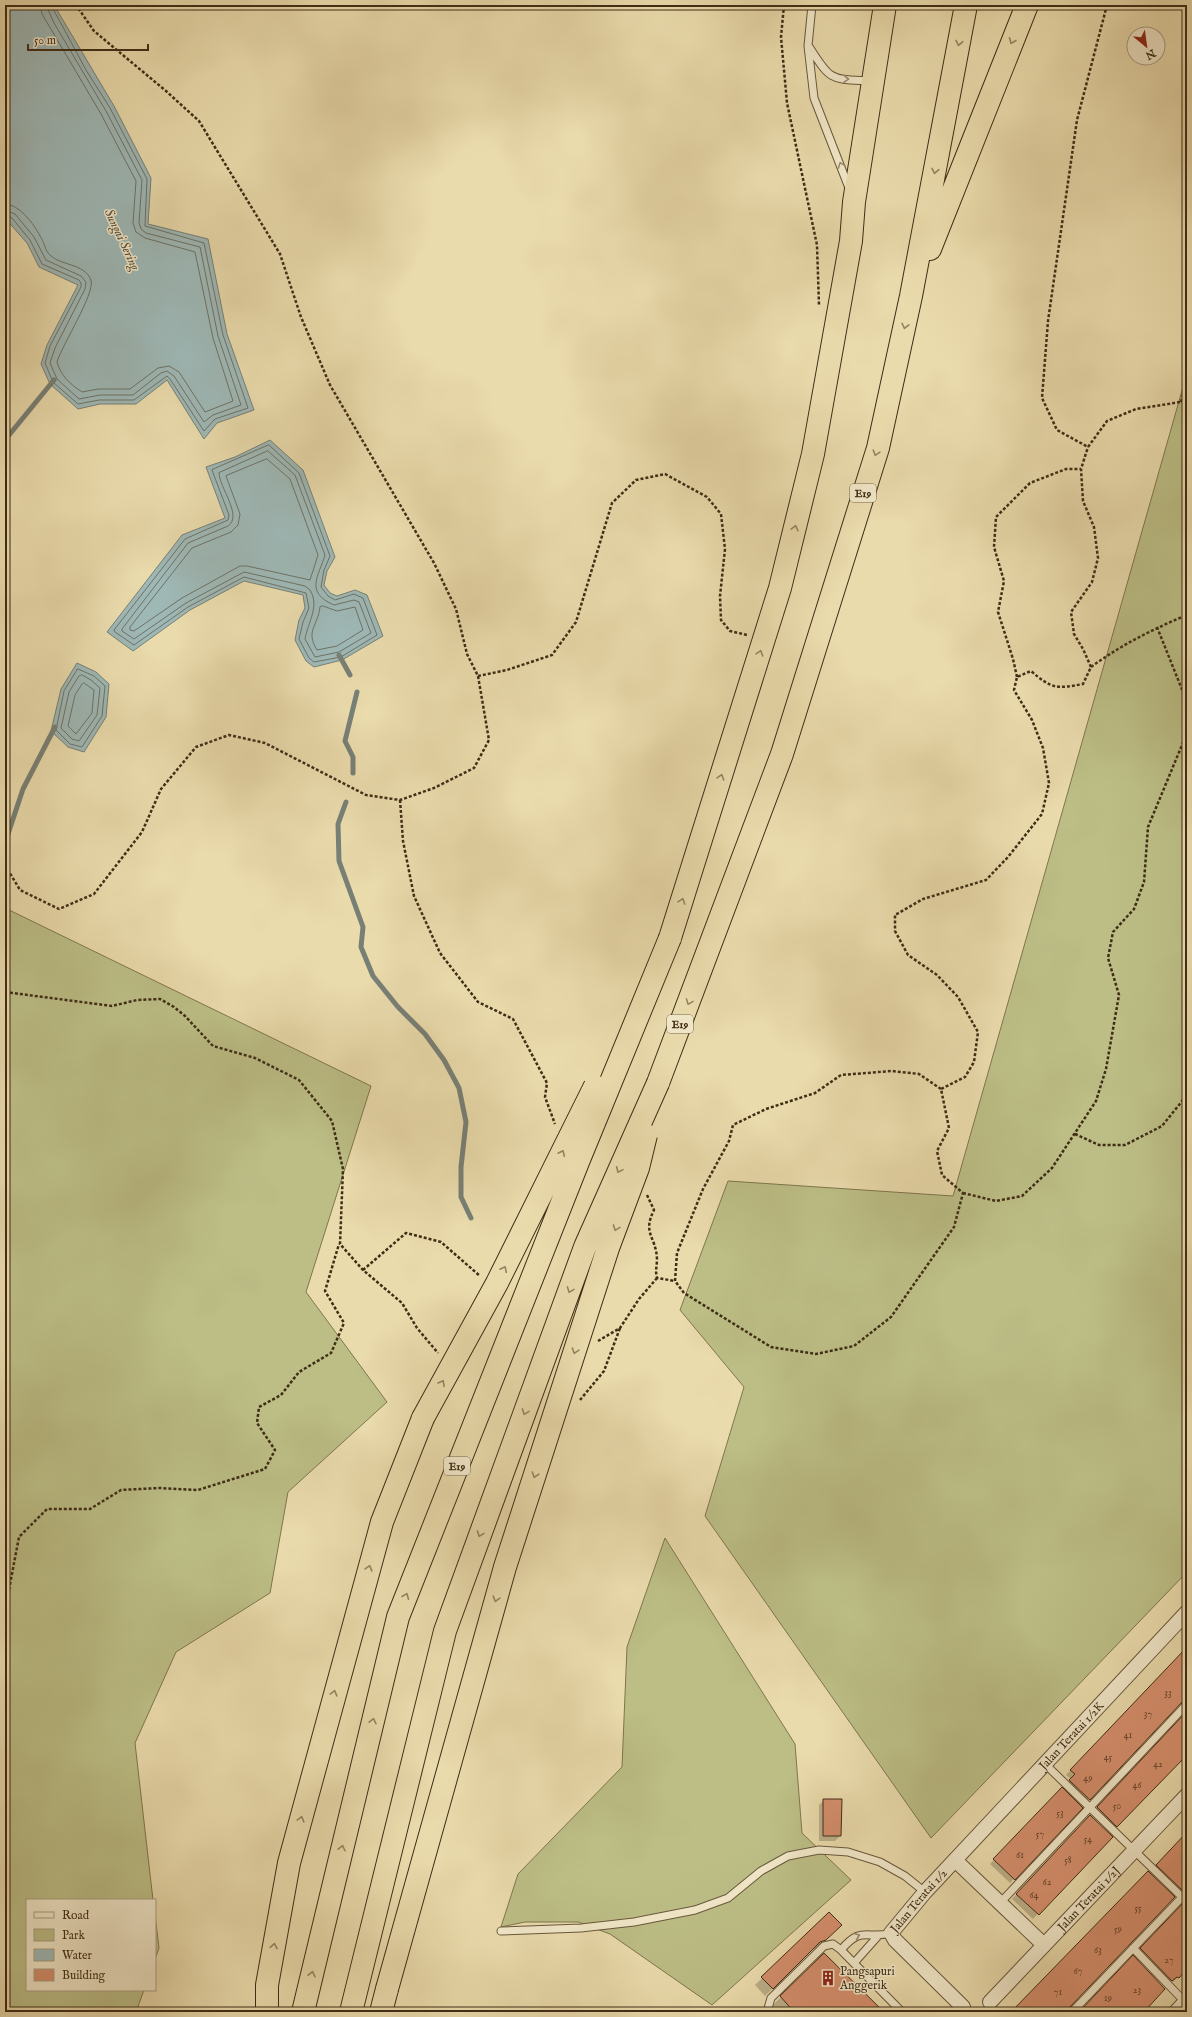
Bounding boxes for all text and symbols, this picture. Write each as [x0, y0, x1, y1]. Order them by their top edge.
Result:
scale bar [28, 26, 148, 52]
north arrow [1126, 26, 1166, 66]
text: 50 m [34, 33, 56, 48]
one-way arrow [1009, 38, 1017, 45]
one-way arrow [955, 40, 963, 46]
text: N [1142, 45, 1159, 63]
one-way arrow [843, 75, 849, 84]
one-way arrow [837, 162, 845, 169]
one-way arrow [931, 168, 939, 174]
water label: Sungai Sering [99, 206, 144, 275]
one-way arrow [901, 323, 909, 329]
one-way arrow [872, 449, 881, 456]
road number: E19 [850, 484, 876, 502]
one-way arrow [790, 525, 798, 531]
one-way arrow [756, 650, 764, 657]
one-way arrow [716, 774, 725, 781]
one-way arrow [677, 898, 686, 905]
one-way arrow [685, 999, 693, 1006]
road number: E19 [667, 1015, 693, 1033]
one-way arrow [557, 1149, 564, 1157]
one-way arrow [616, 1166, 624, 1173]
one-way arrow [612, 1224, 620, 1231]
one-way arrow [499, 1266, 507, 1274]
one-way arrow [566, 1286, 574, 1293]
one-way arrow [571, 1347, 580, 1354]
one-way arrow [437, 1380, 444, 1388]
one-way arrow [521, 1408, 529, 1415]
road number: E19 [444, 1457, 470, 1475]
one-way arrow [531, 1471, 540, 1478]
one-way arrow [477, 1530, 485, 1537]
one-way arrow [364, 1564, 373, 1571]
one-way arrow [401, 1592, 409, 1600]
one-way arrow [492, 1595, 501, 1602]
house number: 33 [1164, 1687, 1172, 1700]
one-way arrow [330, 1690, 338, 1696]
street label: Jalan Teratai 1/2K [1035, 1698, 1107, 1775]
house number: 37 [1144, 1708, 1153, 1721]
one-way arrow [368, 1718, 376, 1724]
house number: 41 [1124, 1729, 1133, 1742]
house number: 45 [1104, 1751, 1113, 1764]
house number: 42 [1153, 1758, 1163, 1771]
house number: 49 [1083, 1772, 1093, 1785]
house number: 46 [1132, 1779, 1142, 1792]
house number: 50 [1113, 1800, 1121, 1813]
house number: 53 [1056, 1807, 1064, 1820]
one-way arrow [296, 1815, 305, 1822]
house number: 57 [1036, 1828, 1044, 1841]
house number: 54 [1084, 1833, 1092, 1846]
one-way arrow [338, 1844, 346, 1851]
house number: 61 [1016, 1849, 1024, 1862]
house number: 58 [1064, 1854, 1072, 1867]
street label: Jalan Teratai 1/2J [1053, 1863, 1124, 1937]
street label: Jalan Teratai 1/2 [886, 1866, 951, 1938]
house number: 62 [1043, 1876, 1052, 1889]
house number: 64 [1029, 1889, 1039, 1902]
legend [26, 1899, 156, 1991]
house number: 55 [1134, 1902, 1142, 1915]
text: Road [62, 1908, 90, 1923]
house number: 59 [1114, 1923, 1122, 1936]
text: Park [62, 1928, 85, 1943]
one-way arrow [853, 1933, 861, 1941]
one-way arrow [269, 1943, 278, 1949]
house number: 63 [1094, 1944, 1102, 1957]
text: Water [62, 1948, 93, 1963]
house number: 27 [1164, 1954, 1174, 1967]
place label: Pangsapuri Anggerik [839, 1964, 895, 1993]
house number: 67 [1074, 1965, 1083, 1978]
text: Building [62, 1968, 106, 1983]
building icon: Pangsapuri Anggerik [819, 1969, 837, 1987]
one-way arrow [307, 1971, 316, 1978]
house number: 23 [1133, 1984, 1141, 1997]
house number: 71 [1054, 1986, 1062, 1999]
house number: 19 [1104, 1992, 1112, 2005]

